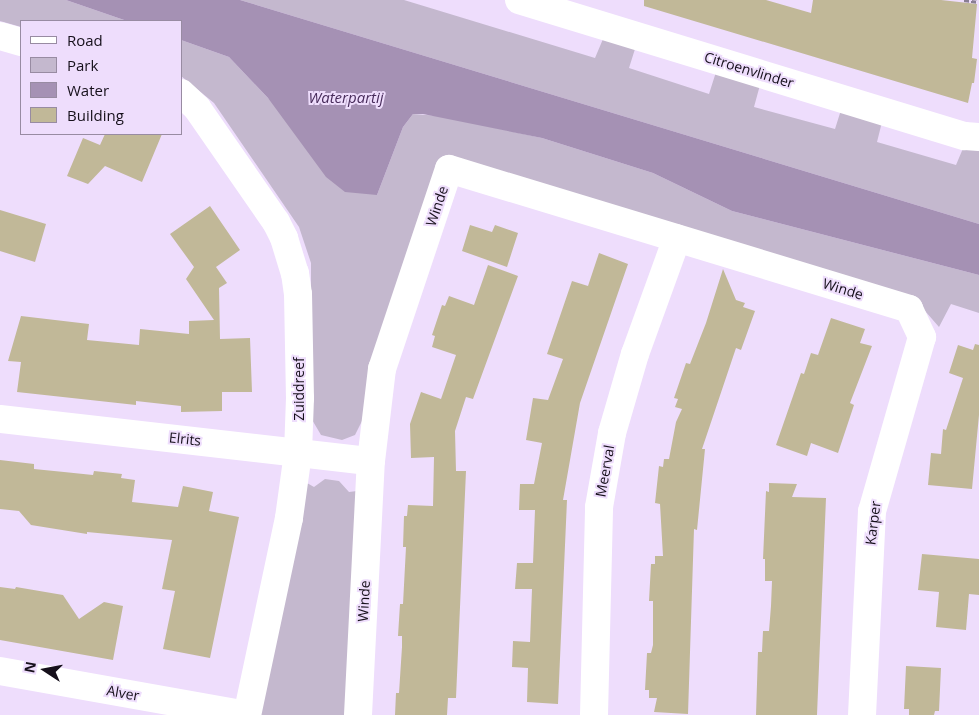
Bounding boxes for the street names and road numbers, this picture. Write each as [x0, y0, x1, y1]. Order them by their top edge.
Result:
street label: Citroenvlinder [702, 48, 796, 92]
street label: Winde [422, 184, 452, 228]
street label: Winde [821, 275, 865, 303]
street label: Zuiddreef [291, 357, 307, 421]
street label: Elrits [168, 429, 202, 449]
street label: Meerval [592, 444, 618, 498]
street label: Karper [862, 500, 884, 546]
street label: Winde [355, 580, 373, 622]
street label: Alver [105, 682, 141, 704]

